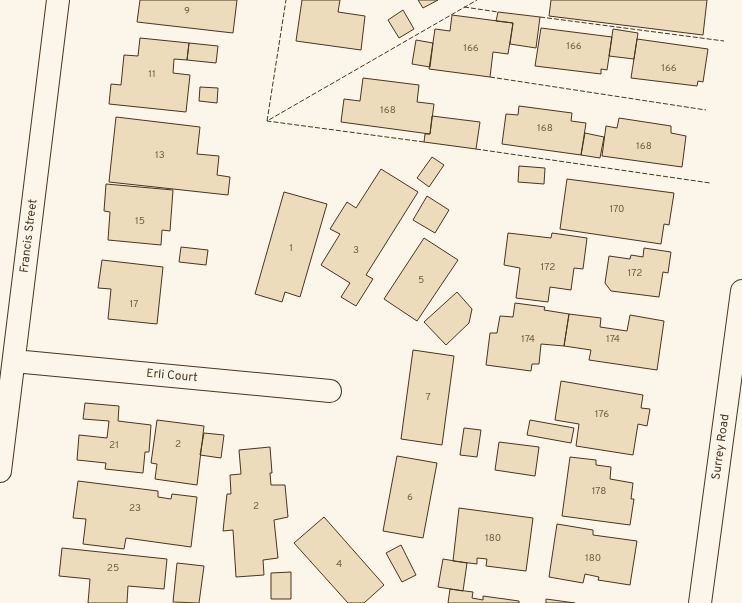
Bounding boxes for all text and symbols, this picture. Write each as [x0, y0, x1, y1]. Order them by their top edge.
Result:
house number: 9 [184, 5, 190, 18]
house number: 166 [566, 40, 582, 53]
house number: 166 [463, 42, 479, 55]
house number: 166 [661, 62, 677, 75]
house number: 11 [148, 68, 156, 81]
house number: 168 [380, 104, 396, 117]
house number: 168 [537, 122, 553, 135]
house number: 168 [636, 140, 652, 153]
house number: 13 [155, 149, 165, 162]
street label: Francis Street [17, 198, 41, 274]
house number: 170 [609, 203, 625, 216]
house number: 15 [135, 215, 145, 228]
house number: 1 [289, 242, 293, 255]
house number: 3 [353, 244, 359, 257]
house number: 172 [541, 261, 555, 274]
house number: 172 [628, 267, 642, 280]
house number: 5 [418, 274, 424, 287]
house number: 17 [130, 298, 138, 311]
house number: 174 [521, 333, 535, 346]
house number: 174 [606, 333, 620, 346]
street label: Erli Court [146, 366, 198, 386]
house number: 7 [425, 391, 431, 404]
house number: 176 [595, 408, 609, 421]
street label: Surrey Road [708, 413, 734, 481]
house number: 2 [175, 438, 181, 451]
house number: 21 [109, 439, 119, 452]
house number: 178 [592, 485, 606, 498]
house number: 6 [407, 491, 413, 504]
house number: 2 [253, 500, 259, 513]
house number: 23 [129, 502, 141, 515]
house number: 180 [485, 532, 501, 545]
house number: 180 [585, 552, 601, 565]
house number: 4 [336, 558, 342, 571]
house number: 25 [107, 562, 119, 575]

